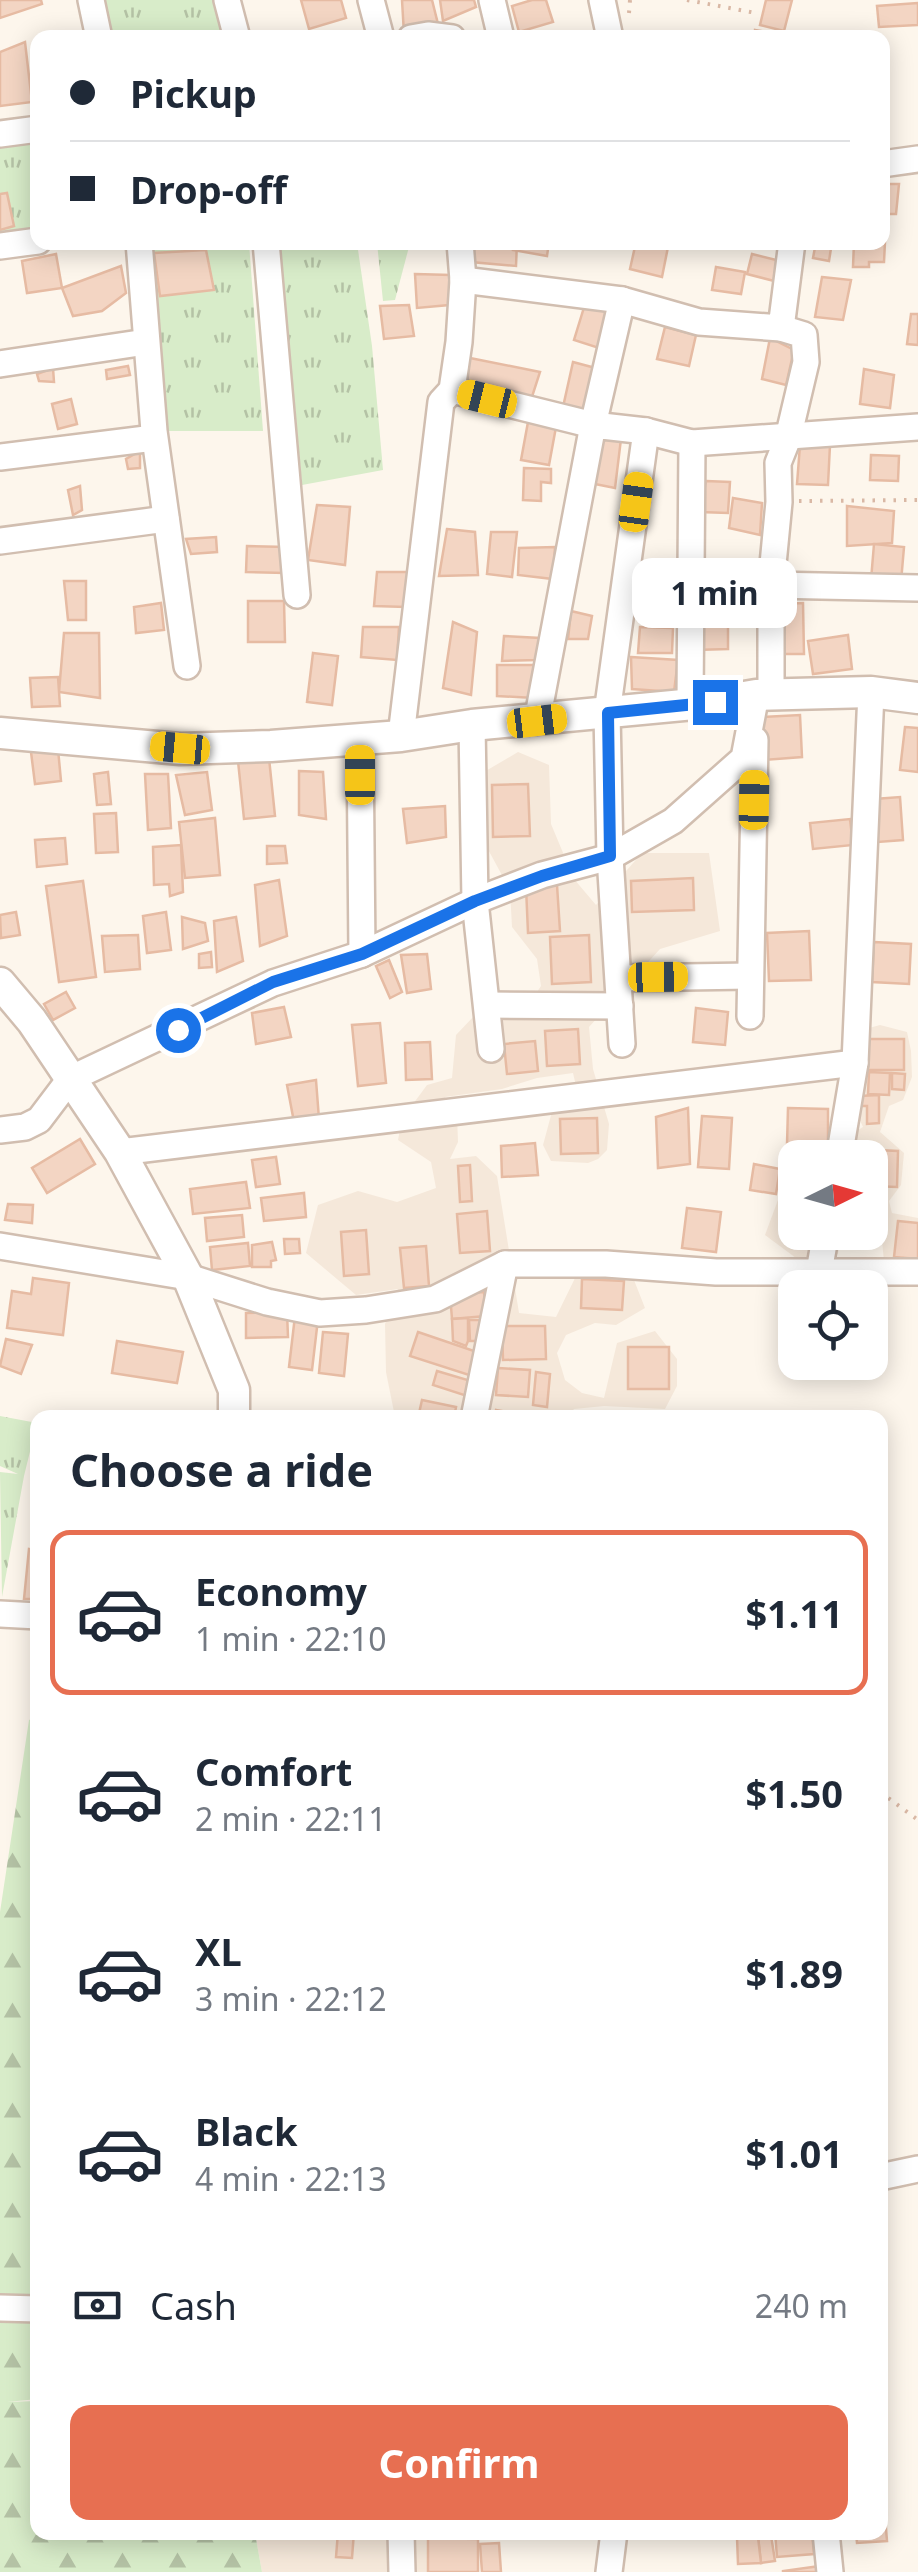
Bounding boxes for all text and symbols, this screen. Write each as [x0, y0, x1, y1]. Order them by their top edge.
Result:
text: Pickup [130, 67, 257, 119]
text: Drop-off [130, 163, 287, 215]
car [454, 377, 520, 421]
car [617, 470, 655, 534]
callout: 1 min [632, 557, 798, 627]
text: 1 min [670, 571, 759, 614]
route end [693, 680, 738, 725]
car [505, 702, 569, 740]
car [149, 730, 211, 766]
car [345, 745, 375, 805]
car [738, 770, 770, 830]
car [628, 961, 688, 993]
route start [156, 1008, 201, 1053]
north arrow [778, 1140, 888, 1250]
map controls [778, 1140, 888, 1380]
button: locate [778, 1270, 888, 1380]
text: Choose a ride [70, 1439, 373, 1500]
text: Economy [195, 1565, 367, 1617]
icon: car [75, 1568, 165, 1658]
text: $1.11 [745, 1587, 843, 1639]
text: 1 min · 22:10 [195, 1617, 387, 1660]
text: Comfort [195, 1745, 352, 1797]
icon: car [75, 1748, 165, 1838]
text: $1.50 [745, 1767, 843, 1819]
text: 2 min · 22:11 [195, 1797, 387, 1840]
text: XL [195, 1925, 242, 1977]
icon: car [75, 1928, 165, 2018]
text: $1.89 [745, 1947, 843, 1999]
text: 3 min · 22:12 [195, 1977, 387, 2020]
text: Black [195, 2105, 298, 2157]
icon: car [75, 2108, 165, 2198]
text: $1.01 [745, 2127, 843, 2179]
text: 4 min · 22:13 [195, 2157, 387, 2200]
icon: cash [70, 2278, 125, 2333]
text: Cash [150, 2279, 237, 2331]
text: 240 m [755, 2284, 848, 2327]
button: Confirm [70, 2405, 848, 2520]

